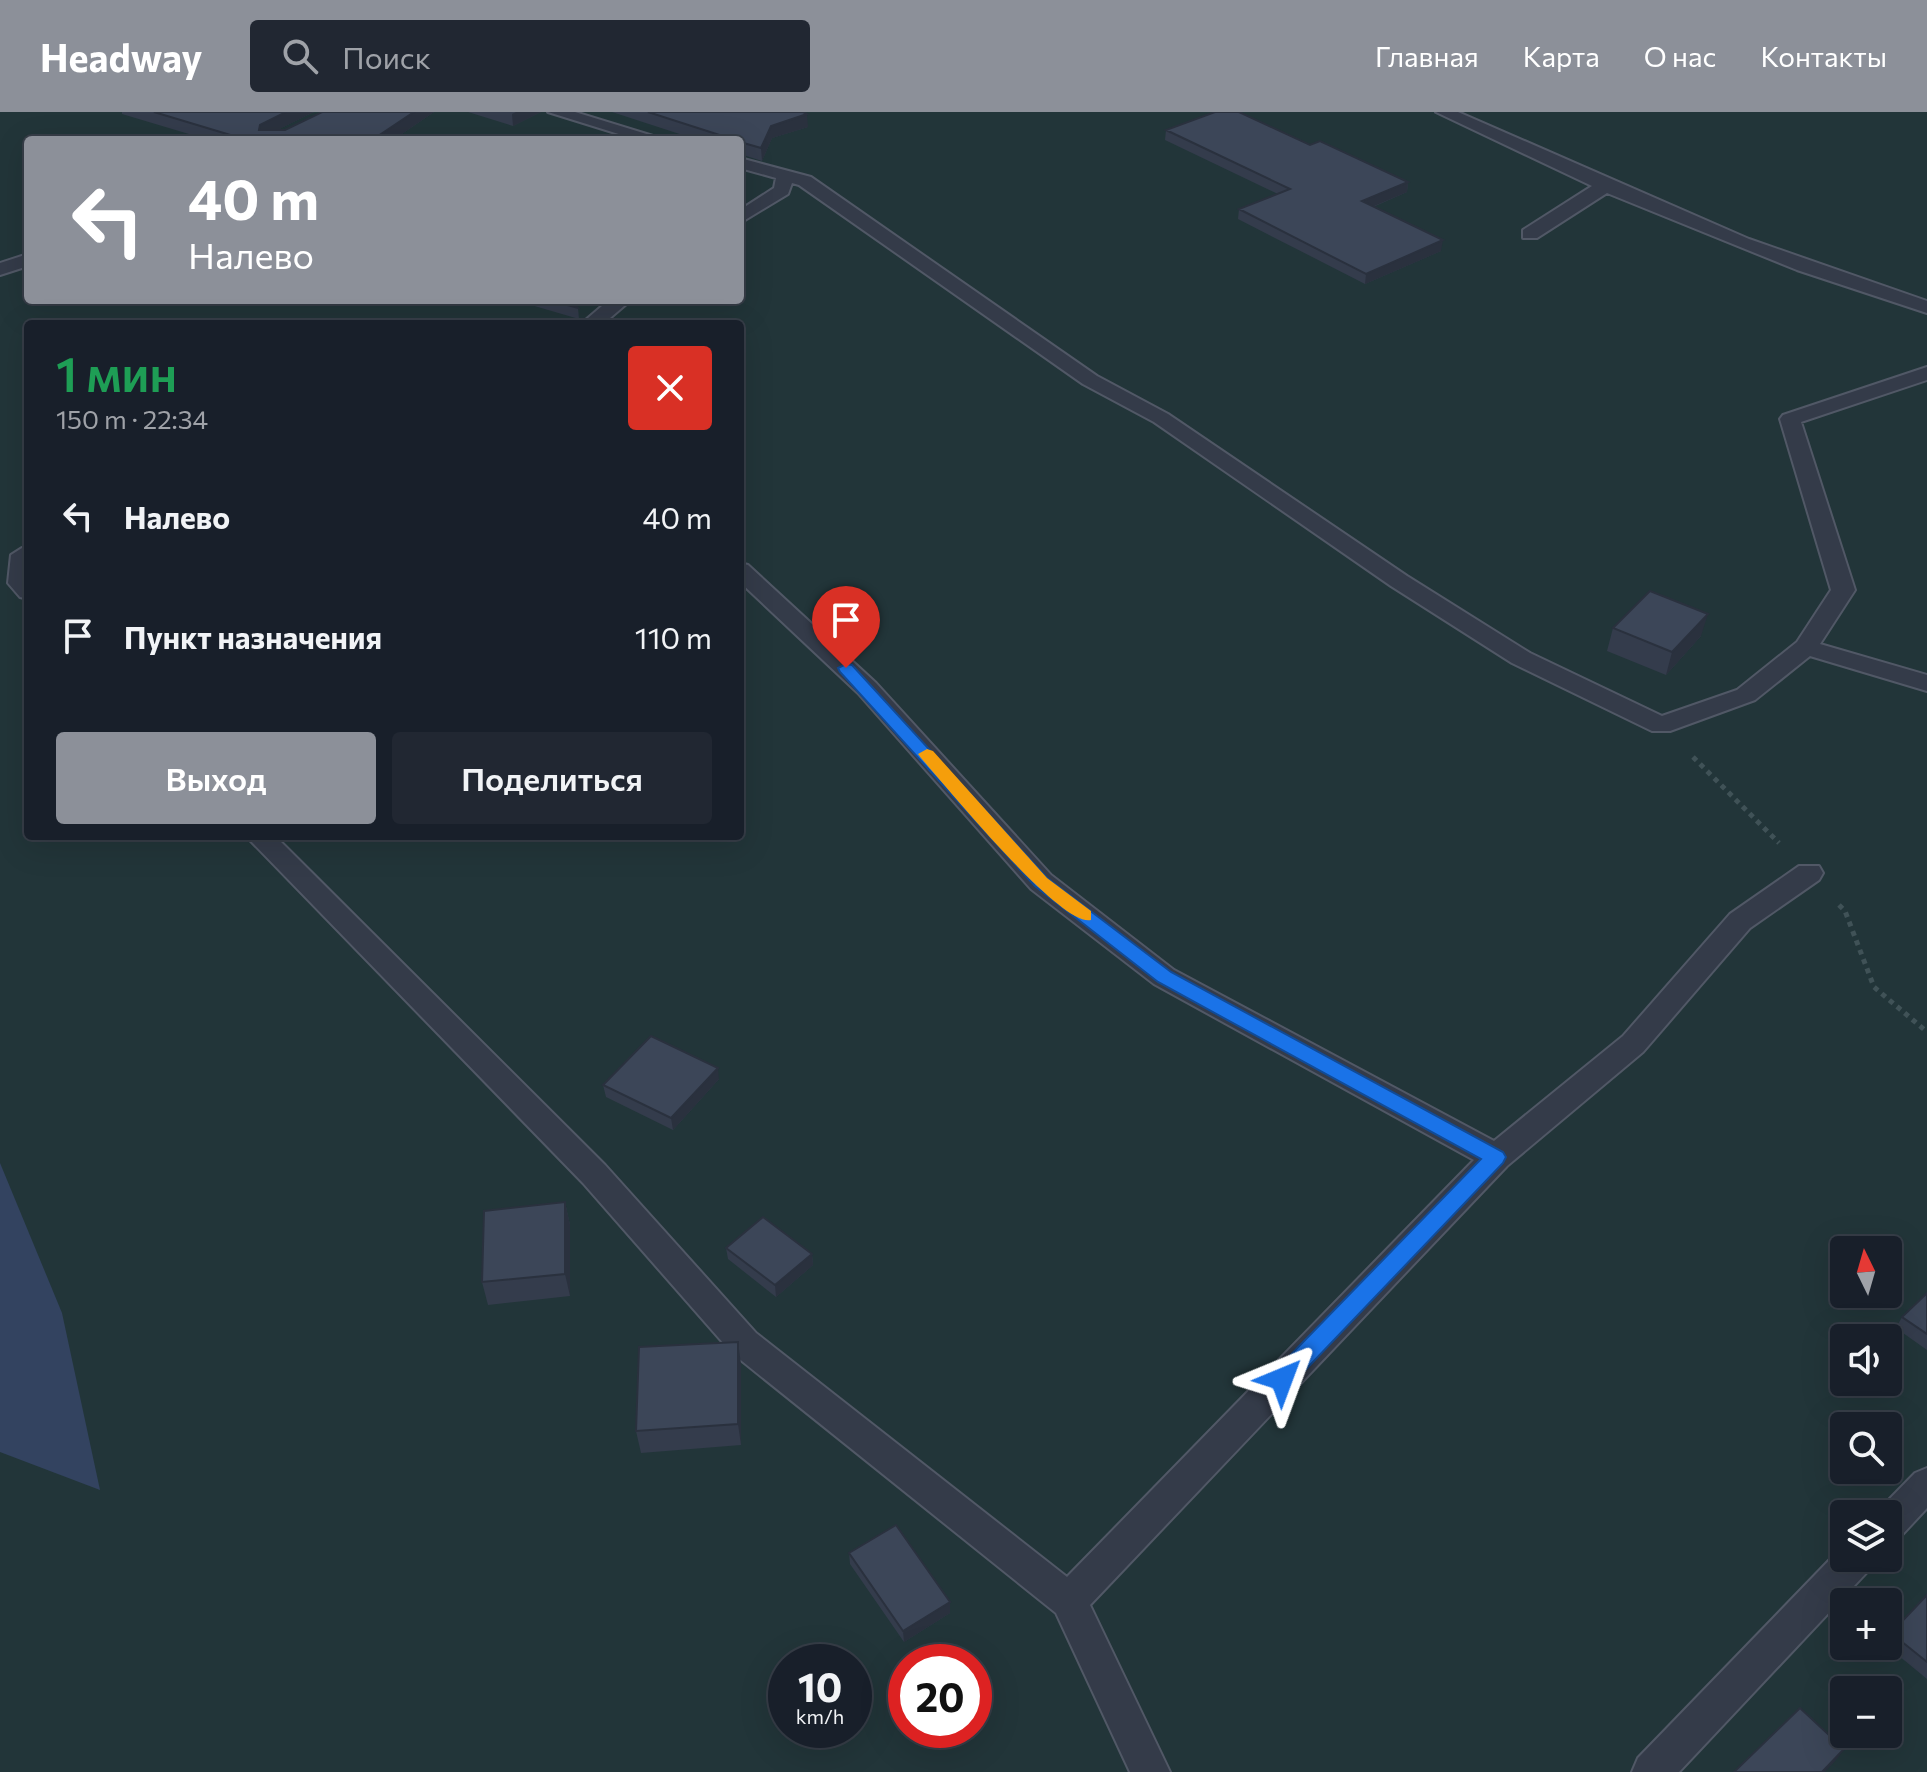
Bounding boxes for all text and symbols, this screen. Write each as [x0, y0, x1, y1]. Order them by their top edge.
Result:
search box [250, 20, 810, 92]
text: Headway [40, 33, 202, 80]
icon: search [278, 34, 322, 78]
text: Поиск [342, 38, 431, 75]
text: Главная [1375, 39, 1479, 73]
text: Карта [1523, 39, 1600, 73]
text: О нас [1644, 39, 1716, 73]
text: Контакты [1760, 39, 1887, 73]
text: 40 m [188, 163, 319, 232]
icon: left [56, 168, 160, 272]
text: Налево [188, 232, 314, 276]
text: 1 мин [56, 343, 177, 402]
button: close [628, 346, 712, 430]
text: 150 m · 22:34 [56, 403, 208, 434]
icon: left [56, 494, 100, 538]
text: Налево [124, 498, 230, 535]
text: 40 m [643, 498, 712, 535]
pin [812, 586, 880, 668]
icon: arrive [824, 598, 868, 642]
icon: arrive [56, 614, 100, 658]
text: Пункт назначения [124, 618, 382, 655]
text: 110 m [635, 618, 712, 655]
button: Выход [56, 732, 376, 824]
button: Поделиться [392, 732, 712, 824]
north arrow [1830, 1236, 1902, 1308]
map controls [1830, 1236, 1902, 1748]
button: sound [1830, 1324, 1902, 1396]
position arrow [1240, 1337, 1324, 1421]
button: search [1830, 1412, 1902, 1484]
button: layers [1830, 1500, 1902, 1572]
button: + [1830, 1588, 1902, 1660]
speed limit sign: 20 [888, 1644, 992, 1748]
text: 10 [798, 1661, 842, 1710]
button: − [1830, 1676, 1902, 1748]
text: km/h [796, 1704, 844, 1728]

